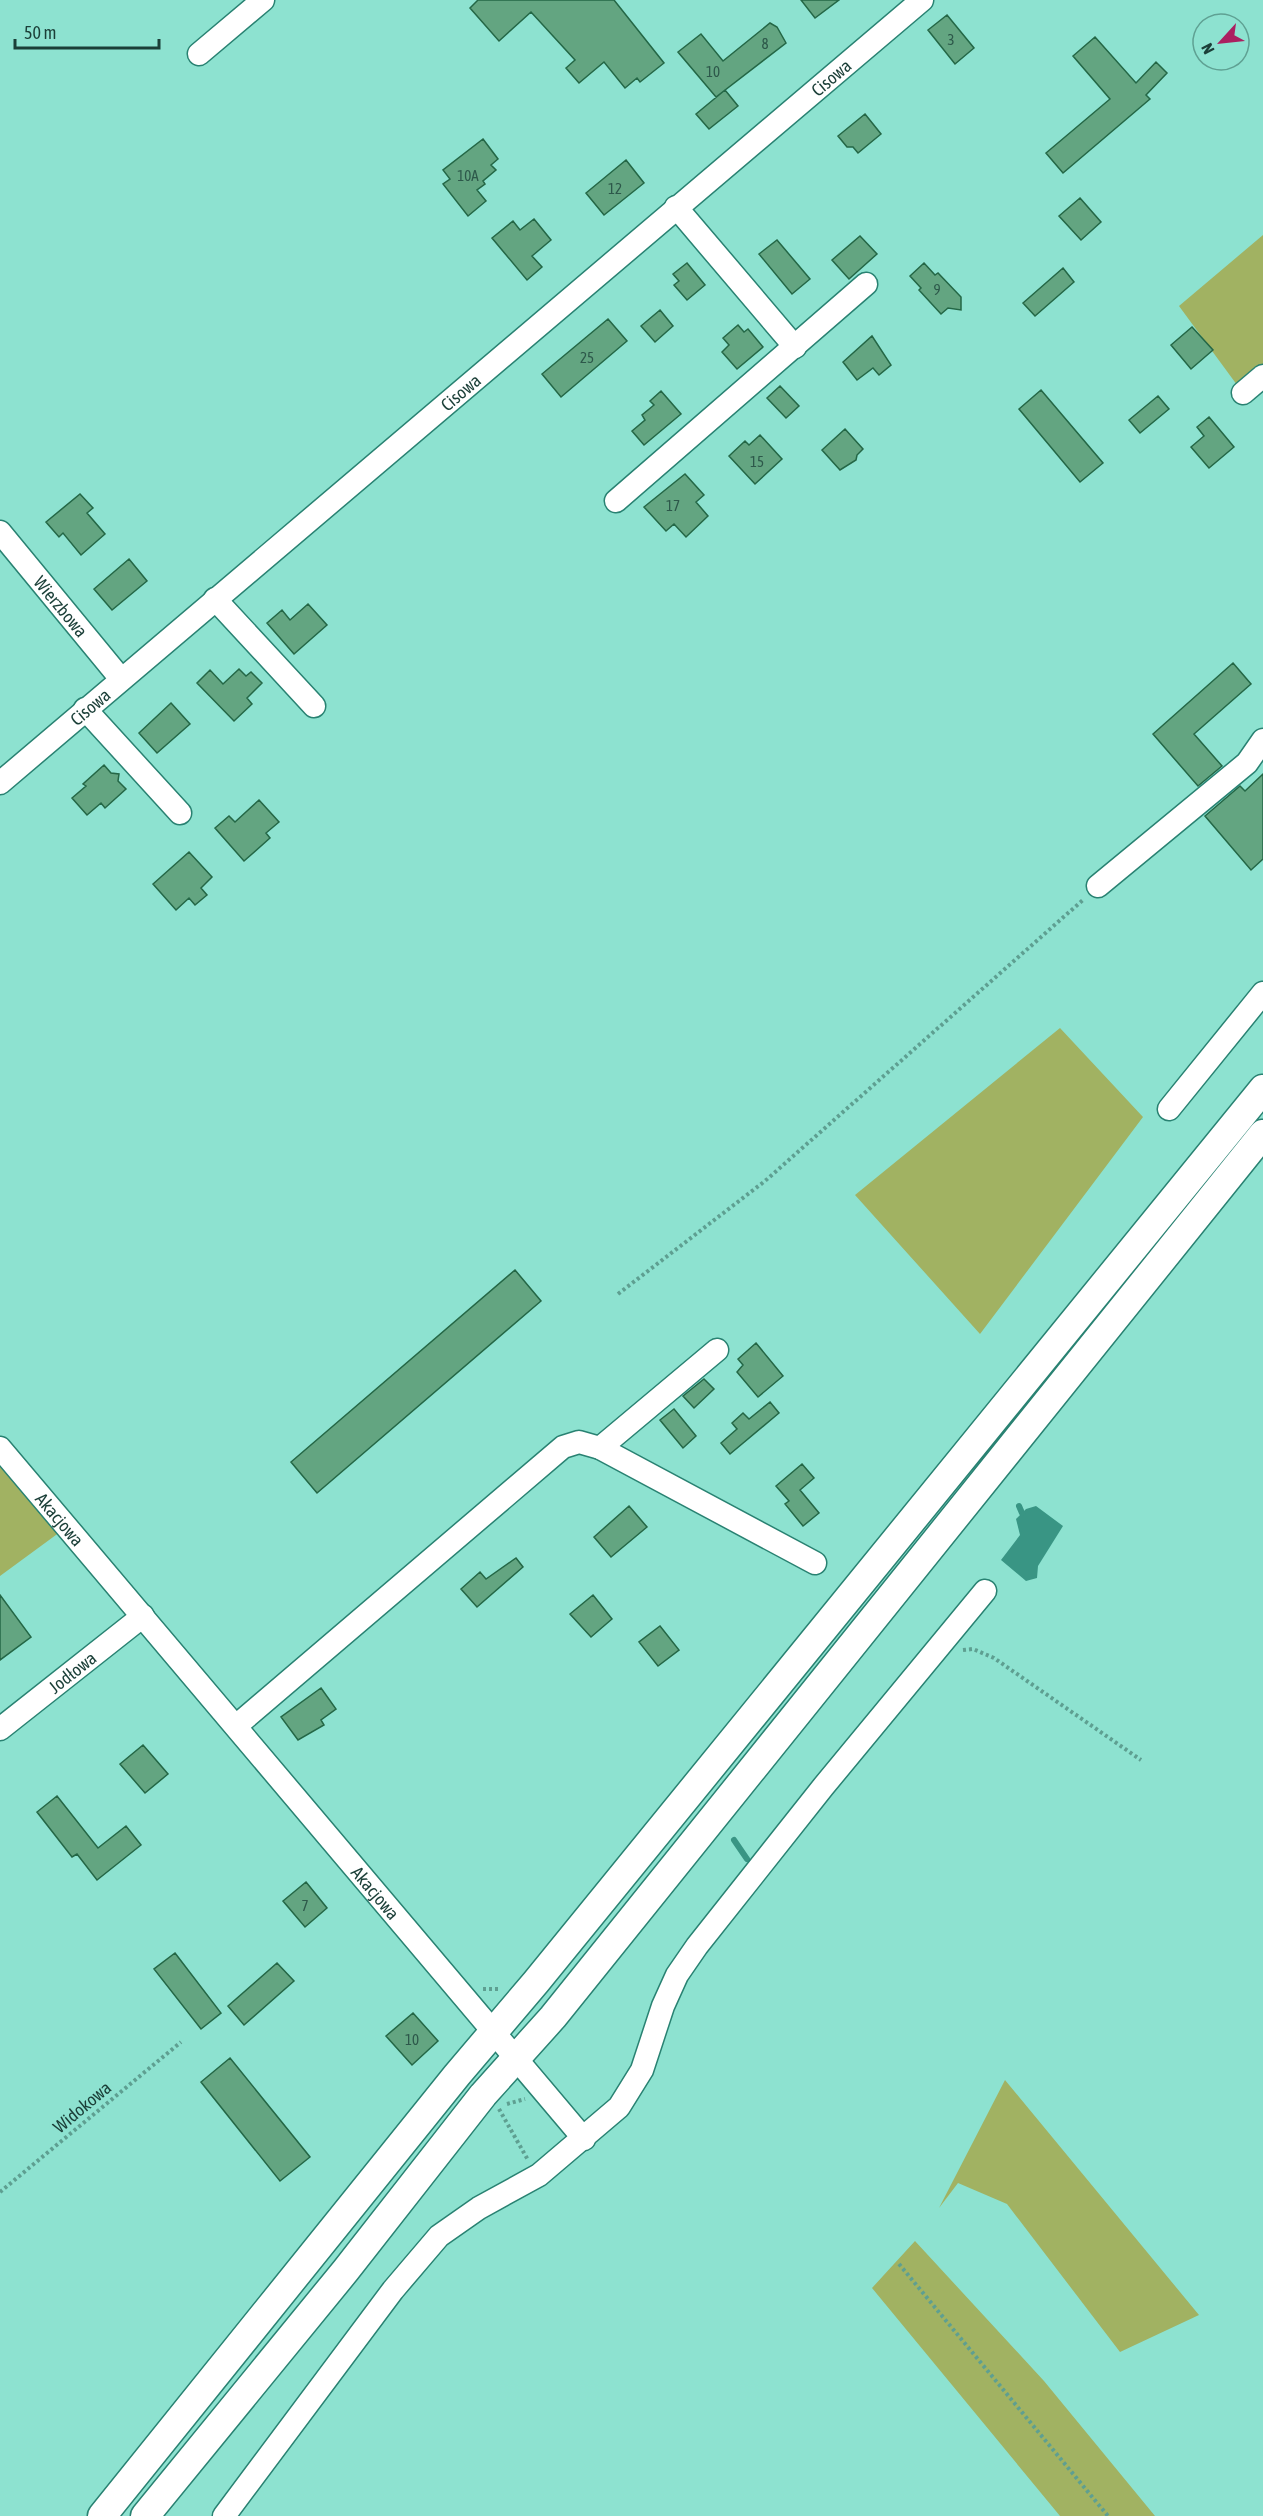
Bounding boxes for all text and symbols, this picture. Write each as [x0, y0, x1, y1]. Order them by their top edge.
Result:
scale bar [15, 12, 159, 50]
north arrow [1191, 12, 1251, 72]
text: 50 m [24, 22, 56, 43]
house number: 3 [947, 31, 955, 48]
house number: 8 [761, 35, 769, 52]
text: N [1197, 41, 1218, 57]
street label: Cisowa [807, 55, 855, 100]
house number: 10 [706, 63, 720, 80]
house number: 10A [457, 167, 479, 184]
house number: 12 [608, 180, 622, 197]
house number: 9 [933, 281, 941, 298]
house number: 25 [580, 349, 594, 366]
street label: Cisowa [436, 369, 485, 415]
house number: 15 [750, 453, 764, 470]
house number: 17 [666, 497, 680, 514]
street label: Wierzbowa [30, 571, 92, 641]
street label: Cisowa [66, 684, 114, 729]
street label: Akacjowa [32, 1488, 88, 1550]
street label: Jodłowa [44, 1647, 100, 1697]
street label: Akacjowa [347, 1862, 404, 1923]
house number: 7 [301, 1897, 309, 1914]
house number: 10 [405, 2031, 419, 2048]
street label: Widokowa [49, 2077, 115, 2137]

